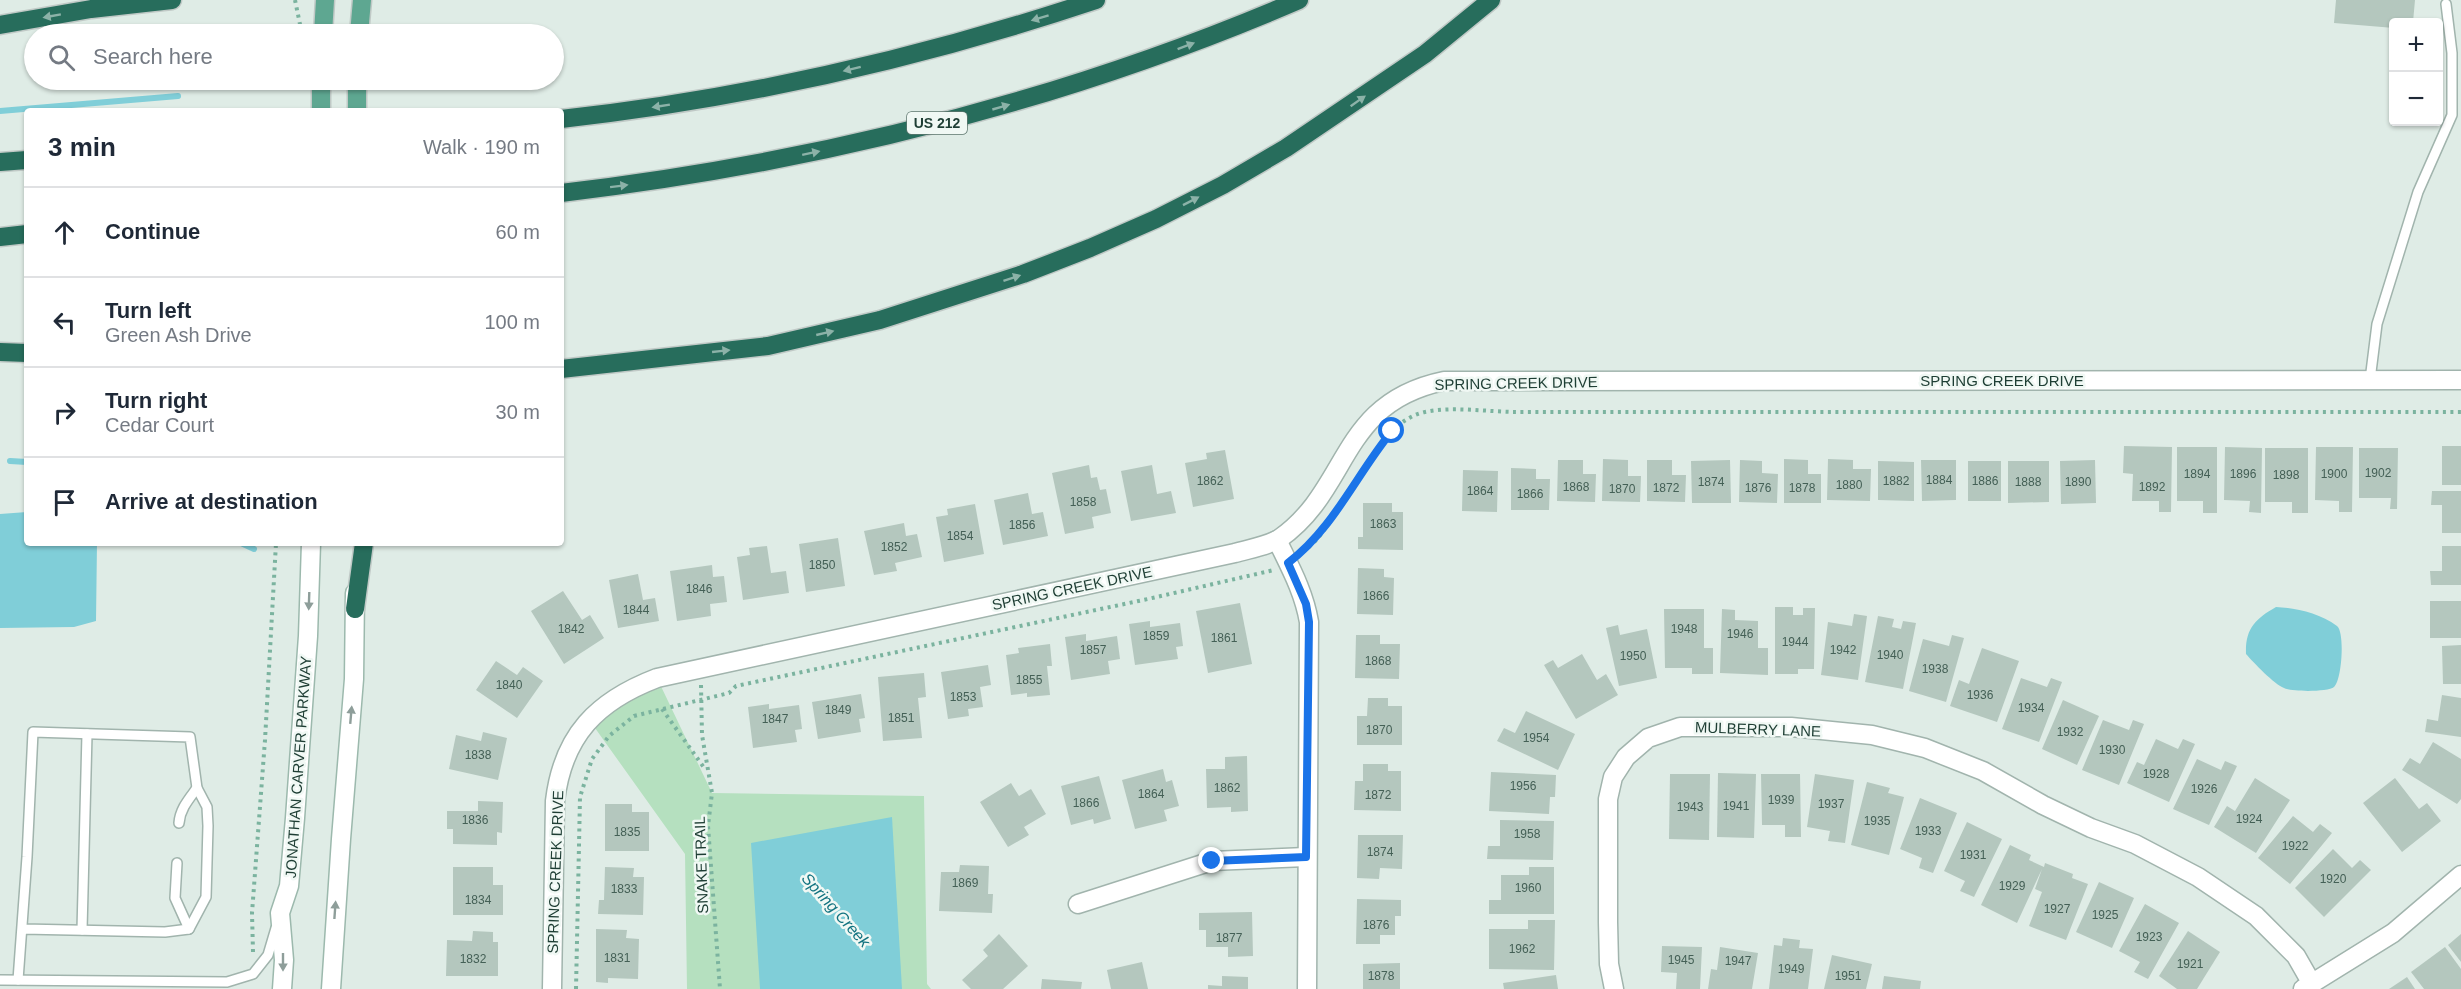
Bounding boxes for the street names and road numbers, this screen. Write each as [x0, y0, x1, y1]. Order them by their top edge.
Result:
road number: US 212 [907, 112, 967, 134]
street label: SPRING CREEK DRIVE [1920, 372, 2084, 389]
street label: SPRING CREEK DRIVE [1434, 373, 1598, 393]
street label: SPRING CREEK DRIVE [990, 563, 1154, 613]
street label: JONATHAN CARVER PARKWAY [282, 655, 314, 879]
street label: MULBERRY LANE [1695, 718, 1821, 740]
street label: SPRING CREEK DRIVE [544, 790, 566, 954]
street label: SNAKE TRAIL [691, 816, 711, 914]

